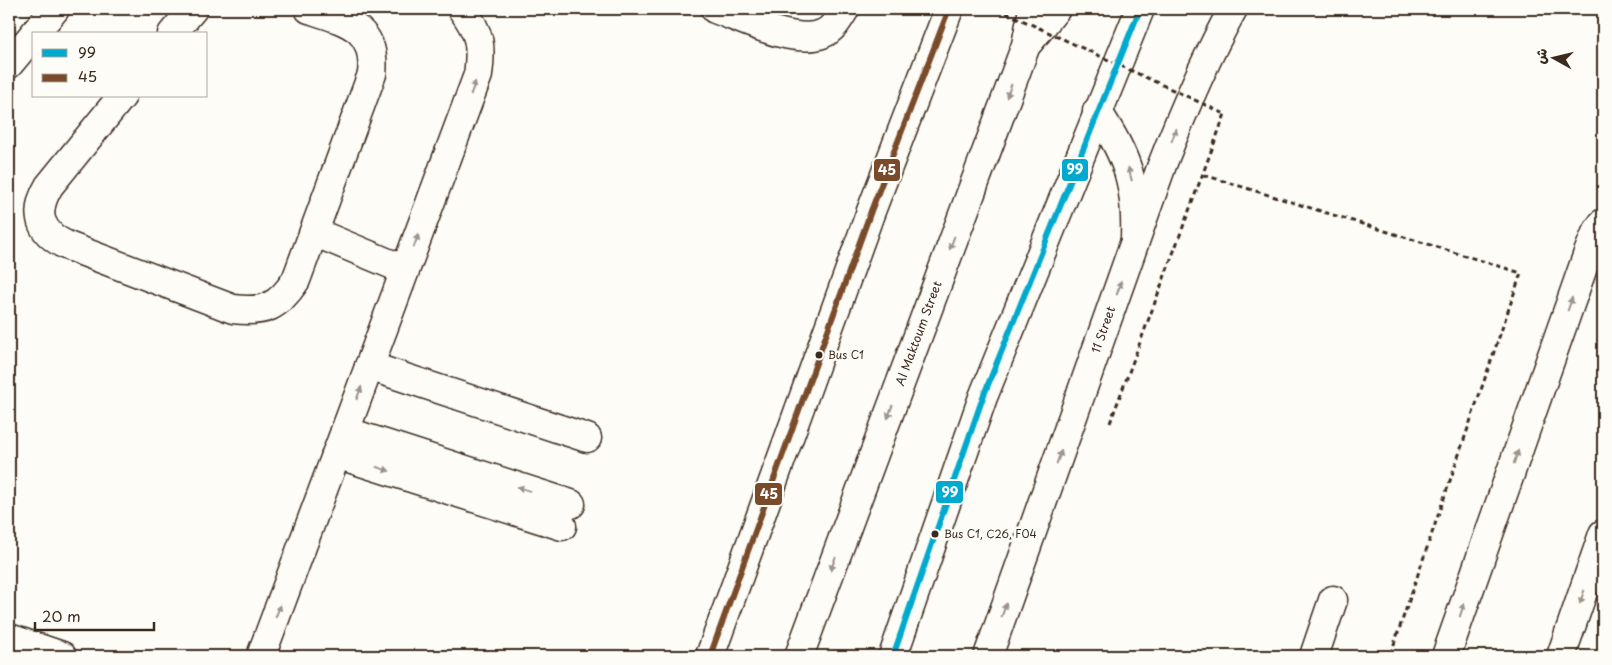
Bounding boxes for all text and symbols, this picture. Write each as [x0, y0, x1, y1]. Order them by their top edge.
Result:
legend [32, 32, 208, 98]
north arrow [1530, 32, 1580, 82]
text: 99 [78, 40, 96, 63]
text: ش [1529, 47, 1552, 65]
text: 45 [78, 64, 97, 87]
one-way arrow [470, 81, 477, 96]
one-way arrow [1005, 84, 1013, 99]
one-way arrow [1170, 127, 1178, 142]
line badge: 45 [873, 158, 901, 182]
line badge: 99 [1061, 158, 1089, 182]
text: 99 [1067, 158, 1084, 179]
text: 45 [878, 159, 896, 180]
one-way arrow [1126, 167, 1134, 182]
one-way arrow [413, 233, 420, 248]
one-way arrow [948, 236, 956, 251]
street label: Al Maktoum Street [890, 278, 946, 388]
one-way arrow [1116, 280, 1123, 295]
one-way arrow [1567, 296, 1574, 311]
street label: 11 Street [1086, 303, 1119, 356]
place label: Bus C1 [828, 346, 864, 363]
marker: Bus C1 [814, 350, 824, 360]
one-way arrow [355, 385, 363, 400]
one-way arrow [886, 405, 894, 420]
one-way arrow [1512, 449, 1520, 464]
one-way arrow [1056, 450, 1063, 465]
one-way arrow [375, 466, 390, 473]
line badge: 99 [935, 480, 964, 504]
text: 99 [942, 481, 959, 502]
line badge: 45 [754, 482, 783, 506]
text: 45 [760, 483, 778, 504]
one-way arrow [517, 485, 532, 492]
place label: Bus C1, C26, F04 [944, 525, 1037, 542]
marker: Bus C1, C26, F04 [930, 529, 940, 539]
one-way arrow [829, 557, 836, 572]
one-way arrow [1577, 590, 1585, 605]
scale bar [35, 600, 154, 632]
one-way arrow [275, 603, 282, 618]
one-way arrow [1001, 603, 1008, 618]
one-way arrow [1459, 603, 1466, 618]
text: 20 m [42, 604, 81, 627]

